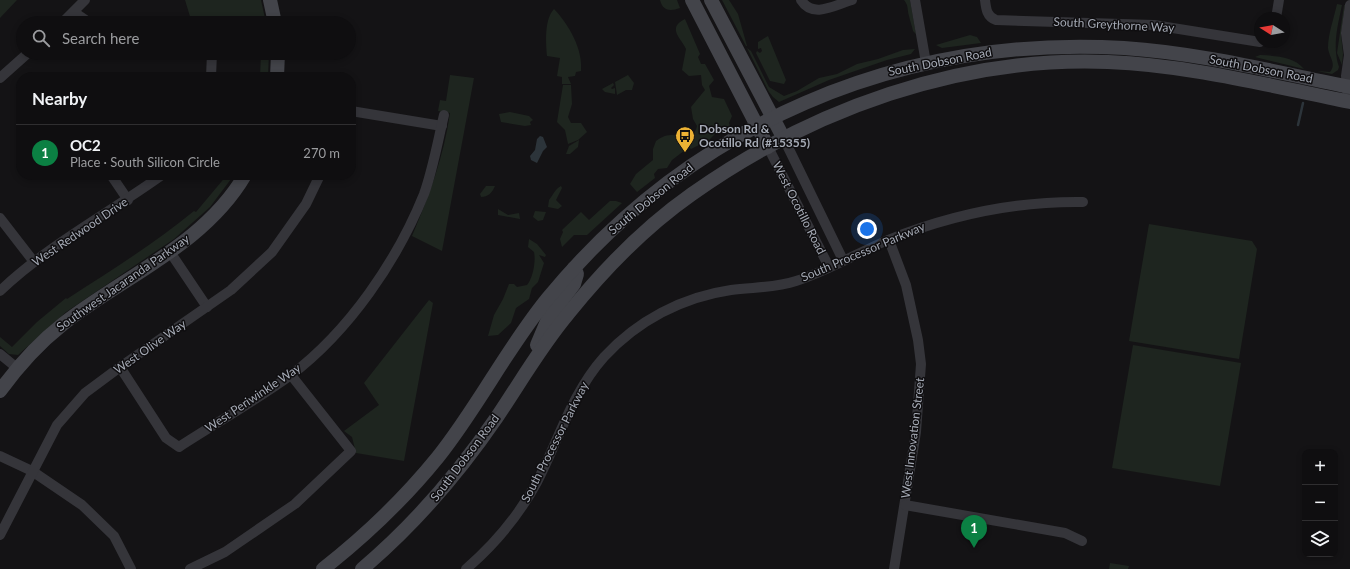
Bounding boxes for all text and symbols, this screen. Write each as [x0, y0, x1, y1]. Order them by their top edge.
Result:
north arrow [1254, 12, 1290, 48]
street label: South Greythorne Way [1053, 14, 1176, 35]
search box [16, 16, 356, 60]
icon: search [30, 27, 52, 49]
text: Search here [62, 29, 139, 47]
street label: South Dobson Road [887, 44, 993, 79]
street label: South Dobson Road [1208, 51, 1314, 86]
text: Nearby [32, 88, 87, 109]
place label: Dobson Rd & Ocotillo Rd (#15355) [699, 121, 810, 150]
bus stop icon: Dobson Rd & Ocotillo Rd (#15355) [674, 125, 696, 153]
text: OC2 [70, 136, 101, 154]
text: 1 [41, 145, 49, 161]
text: 270 m [303, 145, 340, 161]
text: Place · South Silicon Circle [70, 154, 220, 170]
street label: West Ocotillo Road [770, 159, 829, 257]
street label: South Dobson Road [605, 160, 696, 237]
street label: West Redwood Drive [29, 194, 130, 269]
street label: South Processor Parkway [799, 218, 928, 284]
your location [857, 219, 877, 239]
street label: Southwest Jacaranda Parkway [53, 230, 193, 334]
street label: West Olive Way [111, 316, 189, 377]
street label: West Periwinkle Way [202, 360, 304, 435]
street label: West Innovation Street [898, 376, 927, 499]
street label: South Processor Parkway [518, 378, 592, 505]
street label: South Dobson Road [427, 411, 502, 504]
map controls [1302, 449, 1338, 557]
button: + [1302, 449, 1338, 485]
button: − [1302, 485, 1338, 521]
pin: 1 [961, 515, 987, 548]
button: layers [1302, 521, 1338, 557]

